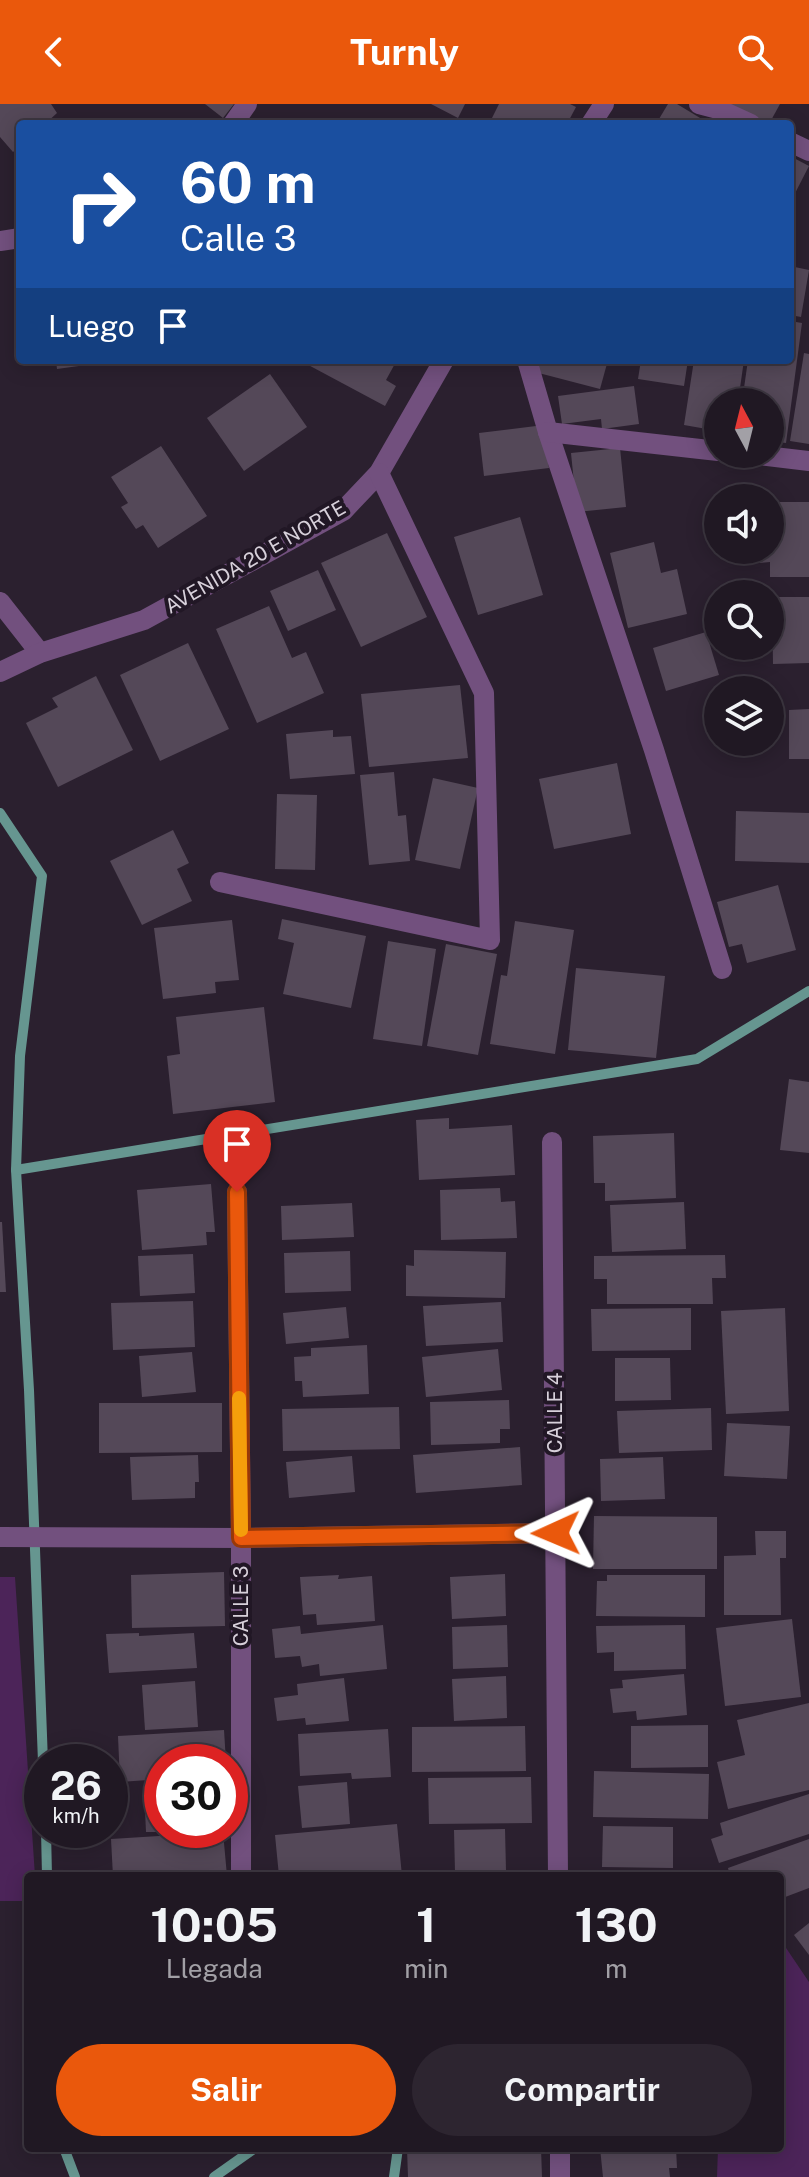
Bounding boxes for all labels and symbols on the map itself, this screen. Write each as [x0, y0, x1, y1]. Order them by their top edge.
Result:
north arrow [704, 388, 784, 468]
street label: AVENIDA 20 E NORTE [160, 495, 350, 619]
pin [203, 1110, 271, 1192]
street label: CALLE 4 [543, 1373, 567, 1453]
position arrow [514, 1491, 598, 1575]
street label: CALLE 3 [229, 1566, 253, 1646]
speed limit sign: 30 [144, 1744, 248, 1848]

